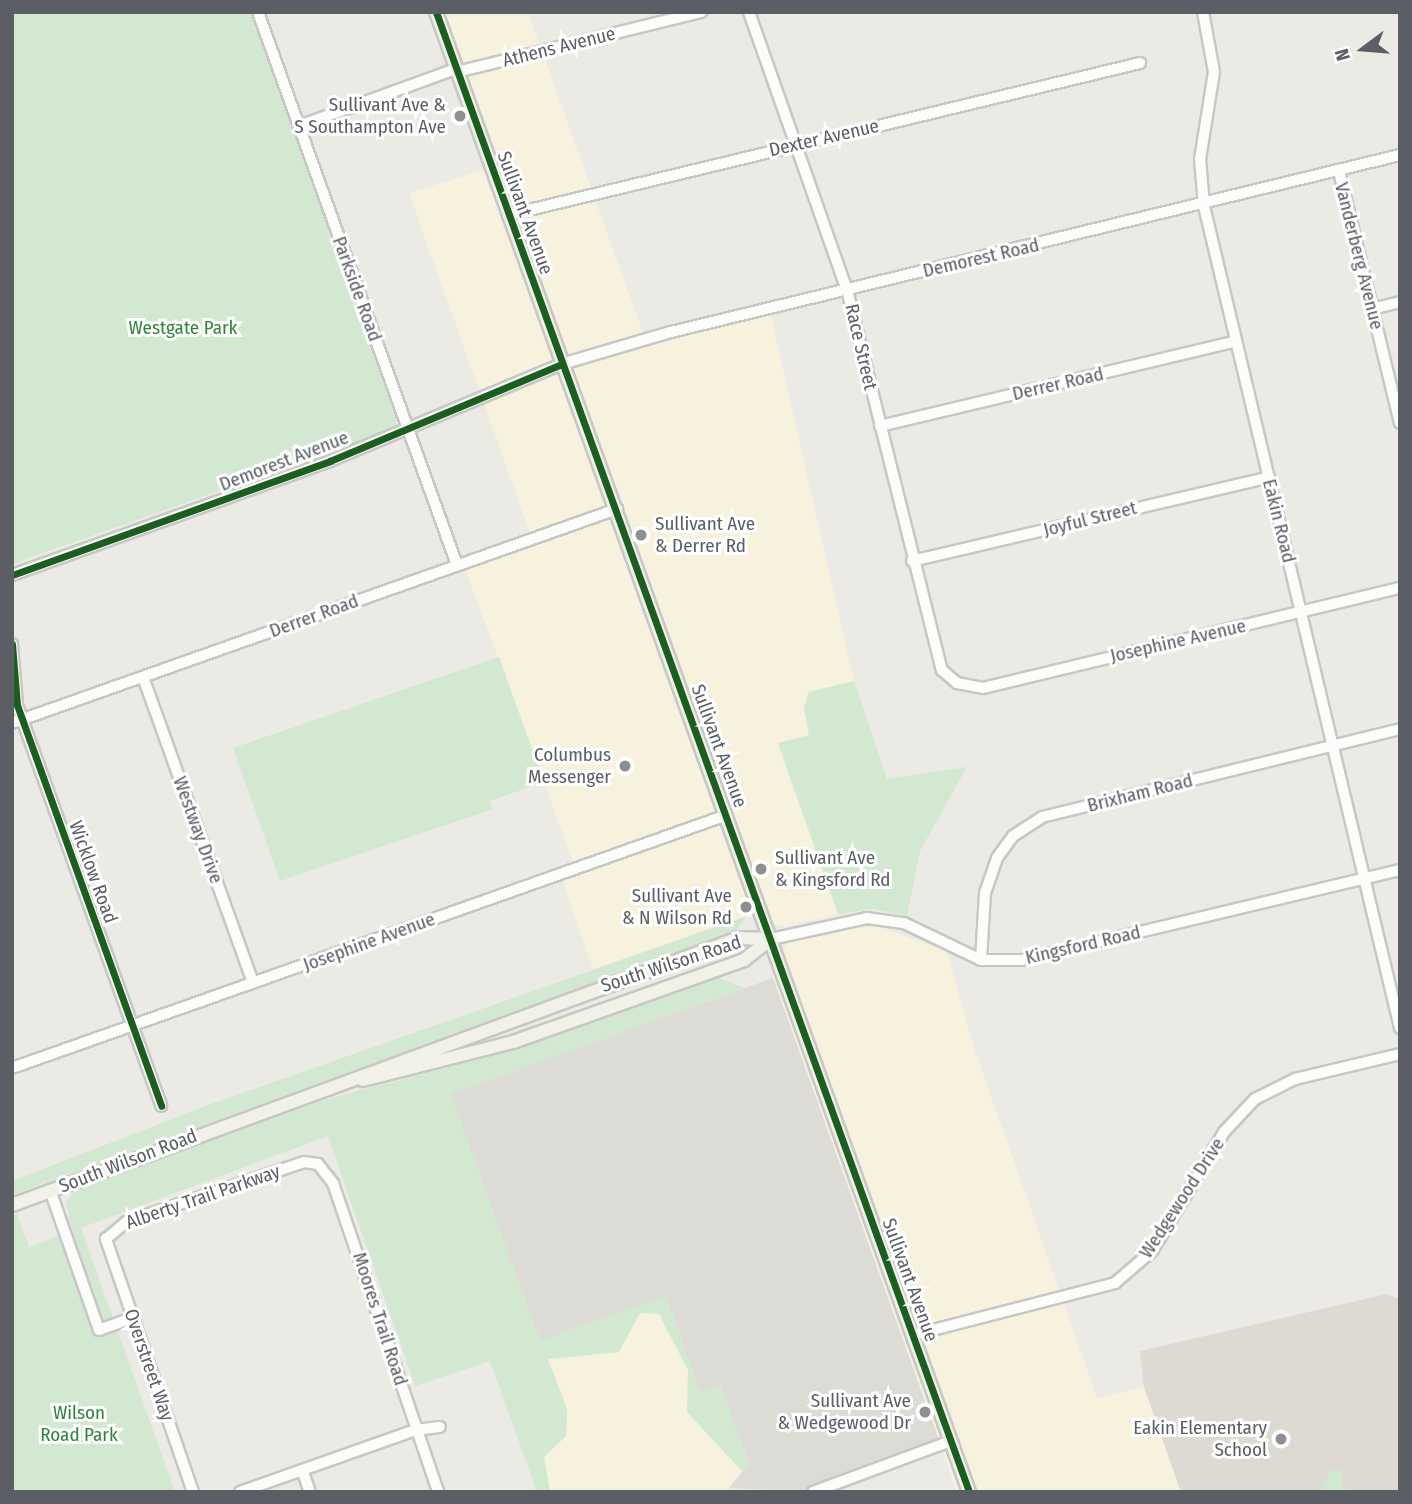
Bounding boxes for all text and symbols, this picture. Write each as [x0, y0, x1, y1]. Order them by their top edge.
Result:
north arrow [1328, 14, 1398, 84]
street label: Athens Avenue [500, 22, 618, 72]
text: N [1330, 46, 1355, 64]
place label: Sullivant Ave & S Southampton Ave [294, 94, 446, 138]
marker: Sullivant Ave & S Southampton Ave [452, 108, 468, 124]
street label: Dexter Avenue [767, 114, 881, 162]
street label: Sullivant Avenue [492, 148, 558, 278]
street label: Vanderberg Avenue [1330, 180, 1388, 332]
street label: Parkside Road [327, 233, 387, 345]
street label: Demorest Road [921, 234, 1041, 282]
street label: Race Street [840, 302, 882, 392]
park label: Westgate Park [129, 317, 237, 339]
street label: Derrer Road [1010, 362, 1106, 406]
street label: Demorest Avenue [216, 426, 352, 496]
street label: Eakin Road [1258, 477, 1300, 565]
street label: Joyful Street [1041, 496, 1139, 542]
place label: Sullivant Ave & Derrer Rd [655, 513, 755, 557]
marker: Sullivant Ave & Derrer Rd [633, 527, 649, 543]
street label: Derrer Road [266, 589, 362, 643]
street label: Josephine Avenue [1108, 614, 1248, 668]
street label: Sullivant Avenue [686, 681, 752, 811]
place label: Columbus Messenger [528, 744, 611, 788]
marker: Columbus Messenger [617, 758, 633, 774]
street label: Brixham Road [1085, 769, 1195, 817]
street label: Westway Drive [168, 773, 228, 887]
street label: Wicklow Road [64, 818, 122, 926]
place label: Sullivant Ave & Kingsford Rd [775, 847, 890, 891]
marker: Sullivant Ave & Kingsford Rd [753, 861, 769, 877]
place label: Sullivant Ave & N Wilson Rd [622, 885, 732, 929]
marker: Sullivant Ave & N Wilson Rd [738, 899, 754, 915]
street label: Josephine Avenue [300, 908, 438, 976]
street label: Kingsford Road [1023, 921, 1143, 969]
street label: South Wilson Road [598, 931, 744, 997]
street label: South Wilson Road [56, 1124, 200, 1198]
street label: Wedgewood Drive [1135, 1134, 1229, 1262]
street label: Alberty Trail Parkway [123, 1160, 283, 1234]
street label: Sullivant Avenue [877, 1215, 943, 1345]
street label: Moores Trail Road [348, 1249, 412, 1389]
street label: Overstreet Way [119, 1306, 179, 1424]
place label: Sullivant Ave & Wedgewood Dr [778, 1390, 911, 1434]
park label: Wilson Road Park [40, 1402, 118, 1446]
marker: Sullivant Ave & Wedgewood Dr [917, 1404, 933, 1420]
place label: Eakin Elementary School [1133, 1417, 1267, 1461]
marker: Eakin Elementary School [1273, 1431, 1289, 1447]

